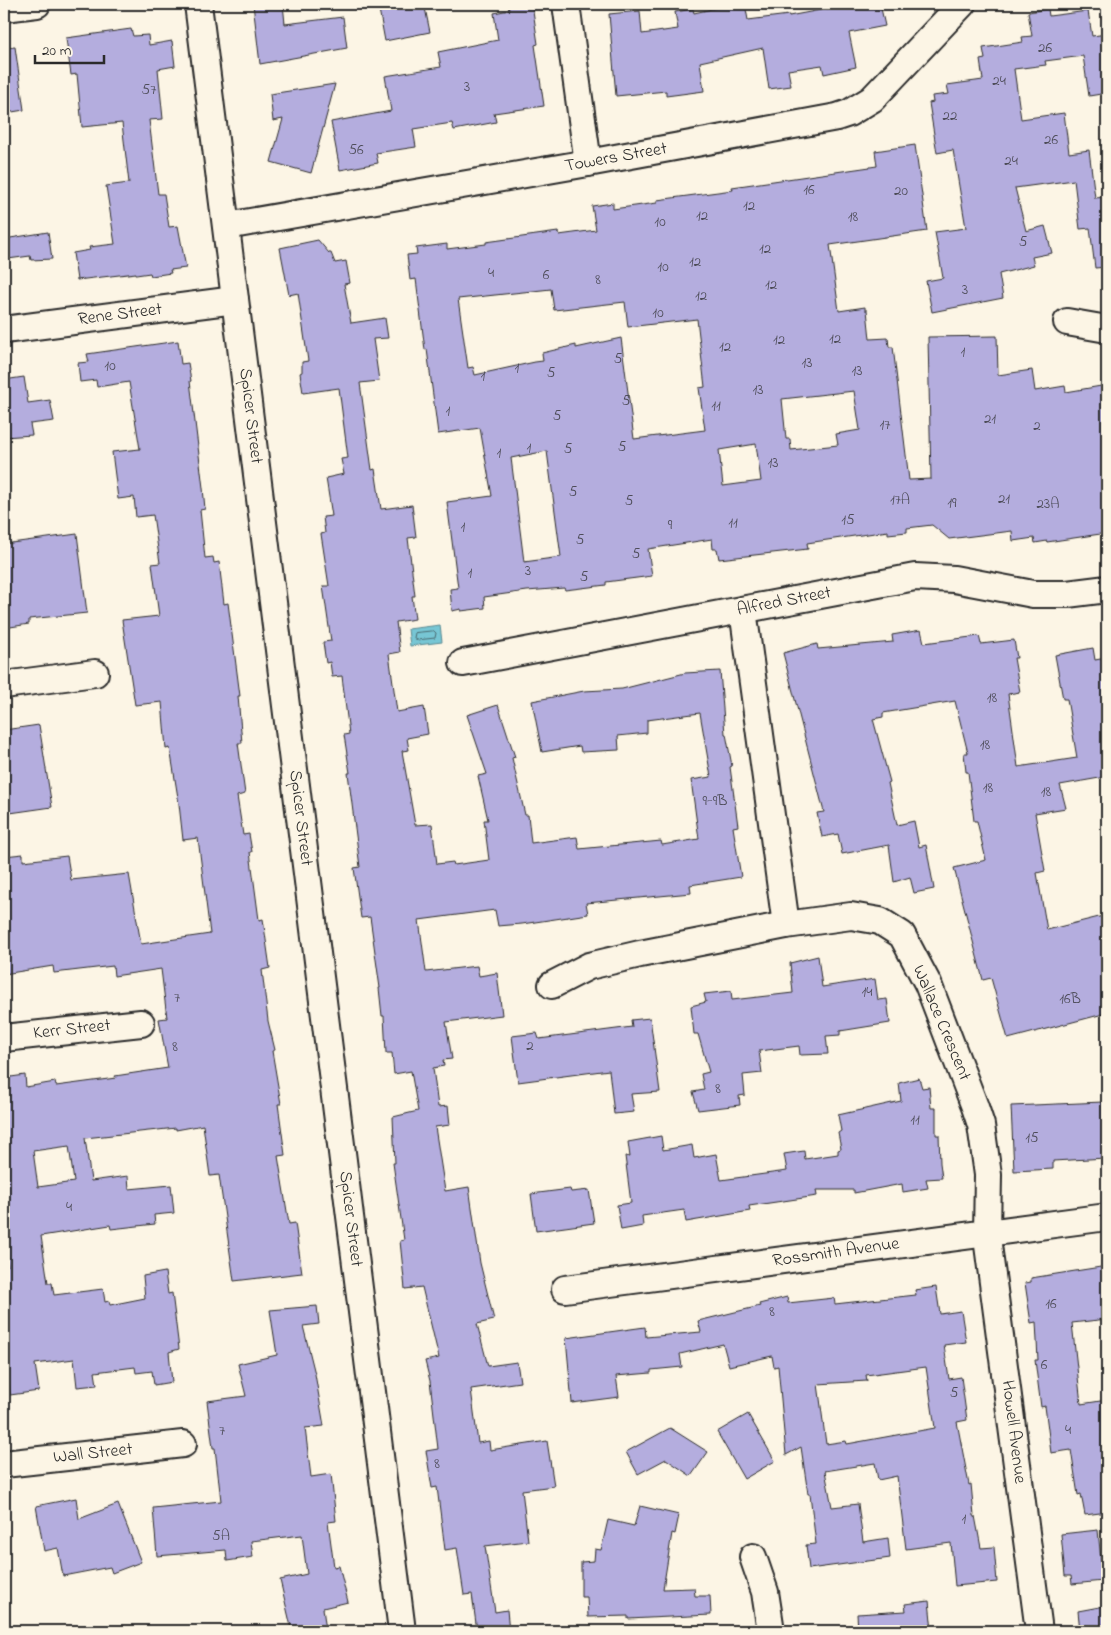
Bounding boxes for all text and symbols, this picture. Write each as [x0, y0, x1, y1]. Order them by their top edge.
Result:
scale bar [35, 32, 104, 64]
house number: 26 [1038, 37, 1052, 59]
text: 20 m [42, 40, 72, 62]
house number: 24 [992, 70, 1006, 92]
house number: 3 [464, 76, 470, 98]
house number: 57 [142, 79, 156, 101]
house number: 22 [943, 105, 958, 127]
house number: 26 [1044, 129, 1058, 151]
street label: Towers Street [563, 136, 669, 180]
house number: 56 [348, 139, 364, 161]
house number: 24 [1004, 150, 1018, 172]
house number: 16 [803, 179, 815, 201]
house number: 20 [894, 180, 908, 202]
house number: 12 [743, 195, 756, 217]
house number: 12 [696, 205, 709, 227]
house number: 18 [848, 206, 859, 228]
house number: 10 [654, 211, 666, 233]
house number: 5 [1019, 231, 1028, 253]
house number: 12 [759, 238, 772, 260]
house number: 12 [689, 251, 702, 273]
house number: 10 [657, 256, 669, 278]
house number: 4 [488, 262, 494, 284]
house number: 6 [543, 264, 550, 286]
house number: 8 [595, 269, 601, 291]
house number: 12 [765, 274, 778, 296]
house number: 3 [962, 279, 968, 301]
house number: 12 [695, 285, 708, 307]
street label: Rene Street [76, 297, 164, 333]
house number: 10 [652, 302, 664, 324]
house number: 12 [829, 328, 842, 350]
house number: 12 [773, 329, 786, 351]
house number: 12 [719, 336, 732, 358]
house number: 1 [961, 341, 966, 363]
house number: 5 [614, 348, 623, 370]
house number: 13 [802, 352, 812, 374]
house number: 10 [104, 355, 116, 377]
house number: 1 [515, 357, 520, 379]
house number: 13 [852, 360, 862, 382]
house number: 5 [547, 362, 556, 384]
house number: 1 [481, 365, 486, 387]
street label: Spicer Street [231, 367, 269, 465]
house number: 13 [753, 379, 763, 401]
house number: 5 [622, 390, 631, 412]
house number: 11 [711, 395, 721, 417]
house number: 1 [446, 400, 451, 422]
house number: 5 [553, 405, 562, 427]
house number: 21 [984, 408, 996, 430]
house number: 17 [880, 414, 890, 436]
house number: 2 [1033, 415, 1041, 437]
house number: 5 [618, 436, 627, 458]
house number: 1 [527, 437, 532, 459]
house number: 5 [564, 438, 573, 460]
house number: 1 [497, 442, 502, 464]
house number: 13 [768, 452, 778, 474]
house number: 5 [569, 481, 578, 503]
house number: 21 [998, 488, 1010, 510]
house number: 17A [890, 489, 910, 511]
house number: 5 [625, 490, 634, 512]
house number: 19 [947, 492, 957, 514]
house number: 23A [1037, 493, 1059, 515]
house number: 15 [841, 509, 855, 531]
house number: 11 [728, 512, 738, 534]
house number: 9 [668, 514, 673, 536]
house number: 1 [461, 516, 466, 538]
house number: 5 [576, 529, 585, 551]
house number: 5 [632, 543, 641, 565]
house number: 3 [525, 560, 531, 582]
house number: 1 [468, 562, 473, 584]
house number: 5 [580, 566, 589, 588]
street label: Alfred Street [735, 580, 833, 624]
house number: 18 [987, 687, 998, 709]
house number: 18 [980, 734, 991, 756]
street label: Spicer Street [281, 769, 319, 867]
house number: 18 [983, 777, 994, 799]
house number: 18 [1041, 781, 1052, 803]
house number: 9-9B [703, 790, 727, 812]
street label: Wallace Crescent [905, 961, 977, 1085]
house number: 14 [862, 981, 872, 1003]
house number: 7 [174, 987, 180, 1009]
house number: 16B [1059, 988, 1081, 1010]
street label: Kerr Street [32, 1013, 112, 1047]
house number: 2 [526, 1035, 534, 1057]
house number: 8 [172, 1036, 178, 1058]
house number: 8 [715, 1078, 721, 1100]
house number: 11 [910, 1109, 920, 1131]
house number: 15 [1025, 1127, 1039, 1149]
street label: Spicer Street [331, 1170, 369, 1268]
house number: 4 [66, 1196, 72, 1218]
street label: Rossmith Avenue [771, 1231, 902, 1275]
house number: 16 [1045, 1293, 1057, 1315]
house number: 8 [769, 1301, 775, 1323]
house number: 6 [1041, 1354, 1048, 1376]
street label: Howell Avenue [994, 1379, 1032, 1486]
house number: 5 [950, 1382, 959, 1404]
house number: 4 [1065, 1419, 1071, 1441]
house number: 7 [219, 1420, 225, 1442]
street label: Wall Street [52, 1437, 134, 1471]
house number: 8 [434, 1453, 440, 1475]
house number: 1 [962, 1508, 967, 1530]
house number: 5A [212, 1525, 230, 1547]

